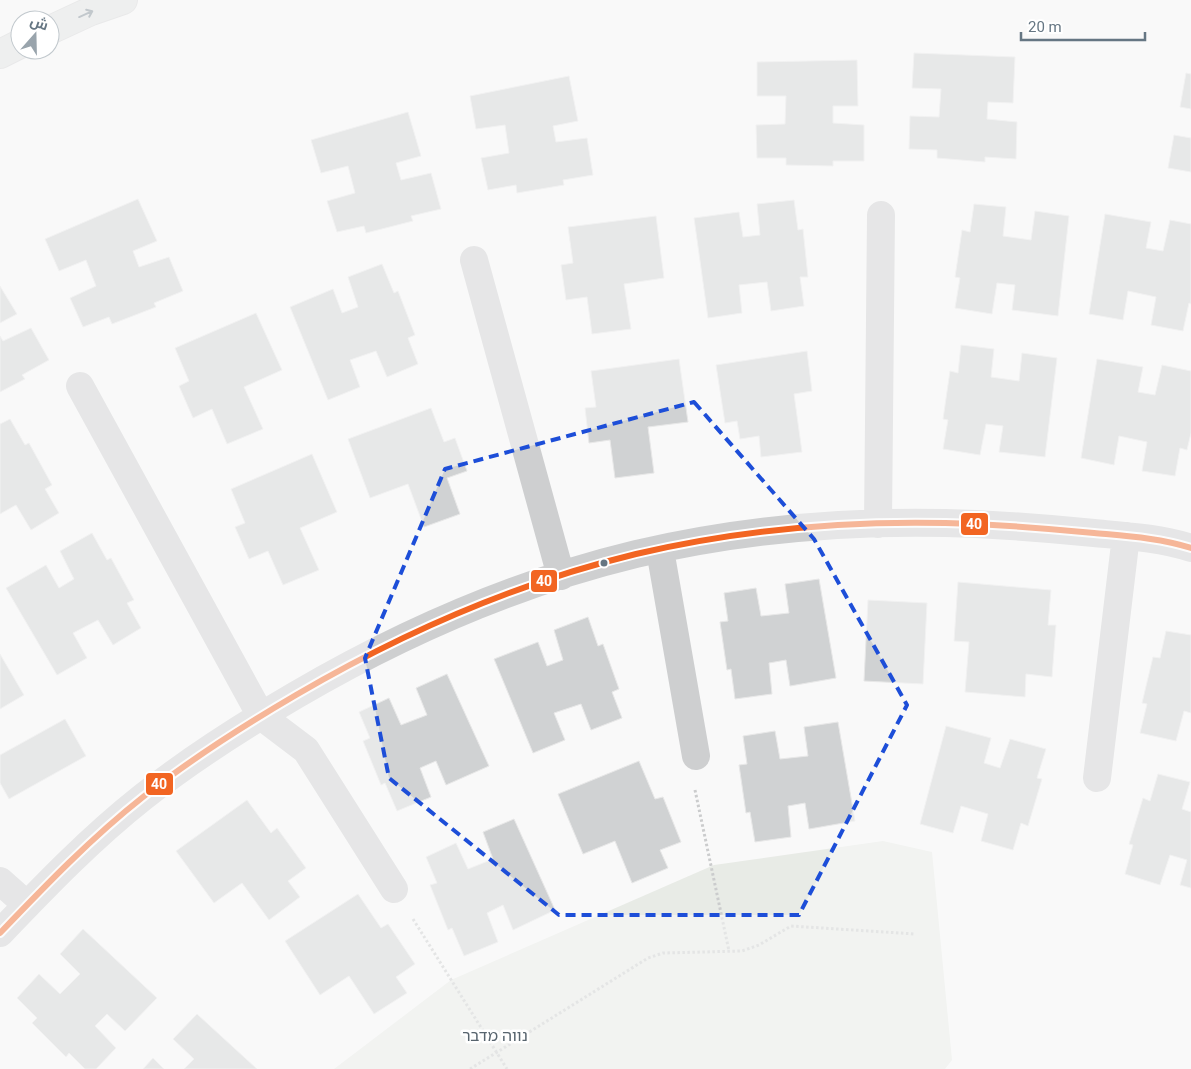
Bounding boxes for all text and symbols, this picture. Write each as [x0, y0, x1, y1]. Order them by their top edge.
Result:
one-way arrow [78, 8, 93, 18]
north arrow [10, 10, 60, 60]
scale bar [1021, 10, 1145, 42]
text: ش [28, 12, 51, 34]
text: 20 m [1028, 18, 1062, 36]
line badge: 40 [960, 512, 989, 536]
text: 40 [966, 516, 982, 532]
unlabelled marker [599, 558, 609, 568]
line badge: 40 [530, 569, 558, 593]
text: 40 [536, 573, 552, 589]
line badge: 40 [145, 772, 174, 796]
text: 40 [151, 776, 167, 792]
district label: נווה מדבר [462, 1026, 528, 1045]

